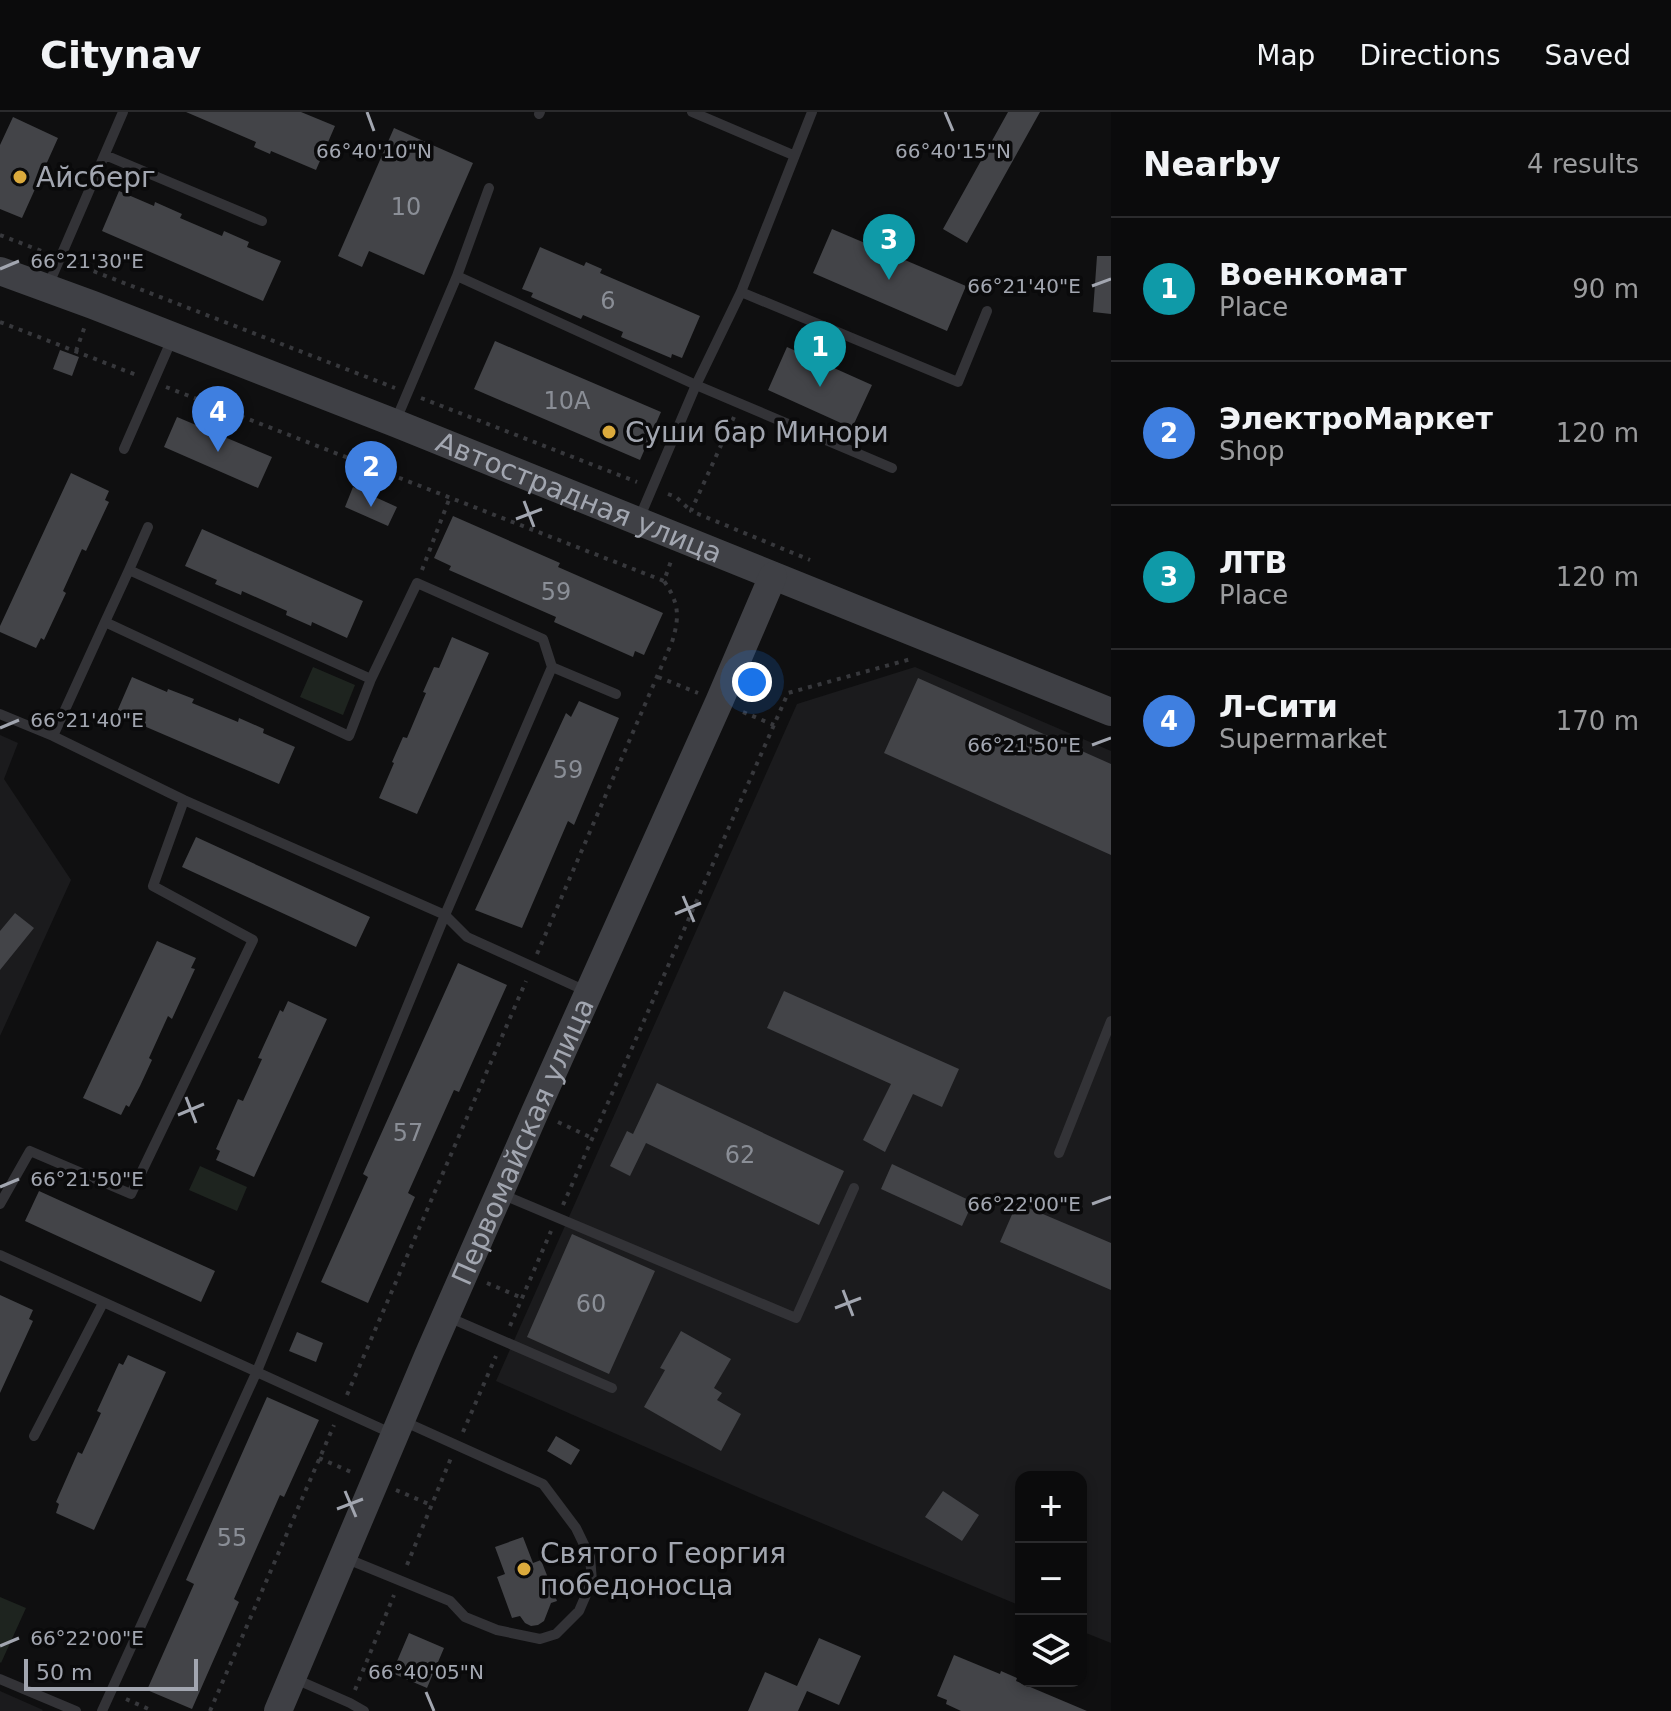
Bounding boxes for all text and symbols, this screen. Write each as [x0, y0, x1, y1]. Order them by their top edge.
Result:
text: Citynav [40, 33, 201, 77]
text: Map [1256, 39, 1315, 72]
text: Directions [1359, 39, 1500, 72]
text: Saved [1544, 39, 1631, 72]
text: 66°40'10"N [316, 139, 432, 163]
text: 66°40'15"N [895, 139, 1011, 163]
text: Nearby [1143, 144, 1281, 184]
text: 4 results [1527, 149, 1639, 179]
place label: Айсберг [36, 161, 156, 194]
marker: Айсберг [11, 168, 29, 186]
house number: 10 [391, 193, 421, 221]
pin: 3 [863, 214, 915, 280]
text: 66°21'30"E [30, 249, 144, 273]
text: Военкомат [1219, 257, 1407, 292]
text: 66°21'40"E [967, 274, 1081, 298]
text: 1 [1160, 274, 1178, 304]
text: 90 m [1572, 274, 1639, 304]
house number: 6 [600, 287, 616, 315]
text: Place [1219, 292, 1288, 322]
pin: 1 [794, 321, 846, 387]
pin: 4 [192, 386, 244, 452]
house number: 10А [544, 387, 591, 415]
text: ЭлектроМаркет [1219, 401, 1493, 436]
place label: Суши бар Минори [625, 416, 889, 449]
text: 2 [1160, 418, 1178, 448]
text: 120 m [1556, 418, 1639, 448]
marker: Суши бар Минори [600, 423, 618, 441]
street label: Автострадная улица [432, 425, 727, 570]
text: Shop [1219, 436, 1284, 466]
pin: 2 [345, 441, 397, 507]
text: ЛТВ [1219, 545, 1287, 580]
text: 3 [1160, 562, 1178, 592]
text: 120 m [1556, 562, 1639, 592]
house number: 59 [541, 578, 571, 606]
text: Place [1219, 580, 1288, 610]
your location [732, 662, 772, 702]
text: Л-Сити [1219, 689, 1338, 724]
text: 4 [1160, 706, 1178, 736]
text: 170 m [1556, 706, 1639, 736]
text: 66°21'40"E [30, 708, 144, 732]
text: Supermarket [1219, 724, 1387, 754]
text: 66°21'50"E [967, 733, 1081, 757]
house number: 59 [553, 756, 583, 784]
street label: Первомайская улица [445, 993, 601, 1290]
house number: 57 [393, 1119, 423, 1147]
house number: 62 [725, 1141, 755, 1169]
text: 66°21'50"E [30, 1167, 144, 1191]
text: 66°22'00"E [967, 1192, 1081, 1216]
house number: 60 [576, 1290, 606, 1318]
map controls [1015, 1471, 1087, 1687]
button: + [1015, 1471, 1087, 1543]
house number: 55 [217, 1524, 247, 1552]
place label: Святого Георгия победоносца [540, 1537, 786, 1602]
button: − [1015, 1543, 1087, 1615]
marker: Святого Георгия победоносца [515, 1560, 533, 1578]
button: layers [1015, 1615, 1087, 1687]
text: 66°22'00"E [30, 1626, 144, 1650]
scale bar [24, 1655, 198, 1691]
text: 50 m [36, 1660, 92, 1685]
text: 66°40'05"N [368, 1660, 484, 1684]

